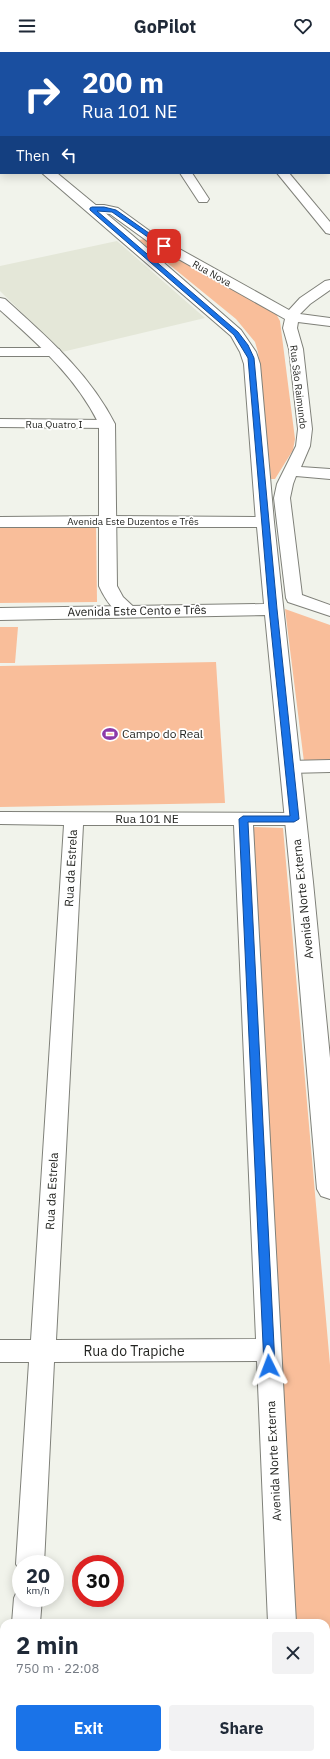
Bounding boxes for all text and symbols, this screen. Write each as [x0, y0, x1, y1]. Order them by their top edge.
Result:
icon: menu [16, 15, 38, 37]
text: GoPilot [134, 15, 196, 38]
icon: heart [292, 15, 314, 37]
text: 200 m [82, 64, 164, 101]
icon: right [16, 68, 68, 120]
text: Rua 101 NE [82, 100, 177, 123]
icon: left [58, 144, 80, 166]
text: Then [16, 146, 50, 165]
pin [147, 229, 181, 263]
icon: arrive [153, 235, 175, 257]
street label: Rua Nova [190, 257, 234, 290]
street label: Rua São Raimundo [287, 344, 310, 430]
street label: Rua Quatro I [26, 418, 82, 431]
street label: Avenida Este Duzentos e Três [67, 515, 199, 528]
street label: Avenida Este Cento e Três [67, 602, 207, 619]
sports icon: Campo do Real [101, 725, 119, 743]
place label: Campo do Real [122, 726, 203, 741]
street label: Rua 101 NE [115, 811, 179, 826]
street label: Rua da Estrela [61, 828, 80, 907]
street label: Avenida Norte Externa [289, 838, 316, 960]
street label: Rua da Estrela [42, 1151, 61, 1230]
street label: Rua do Trapiche [83, 1342, 185, 1360]
position arrow [248, 1345, 290, 1387]
street label: Avenida Norte Externa [263, 1400, 284, 1522]
speed limit sign: 30 [72, 1555, 124, 1607]
text: 20 [26, 1562, 50, 1589]
text: km/h [26, 1584, 50, 1597]
text: 2 min [16, 1629, 79, 1661]
button: close [272, 1632, 314, 1674]
text: 750 m · 22:08 [16, 1660, 99, 1677]
button: Exit [16, 1705, 161, 1751]
button: Share [169, 1705, 314, 1751]

